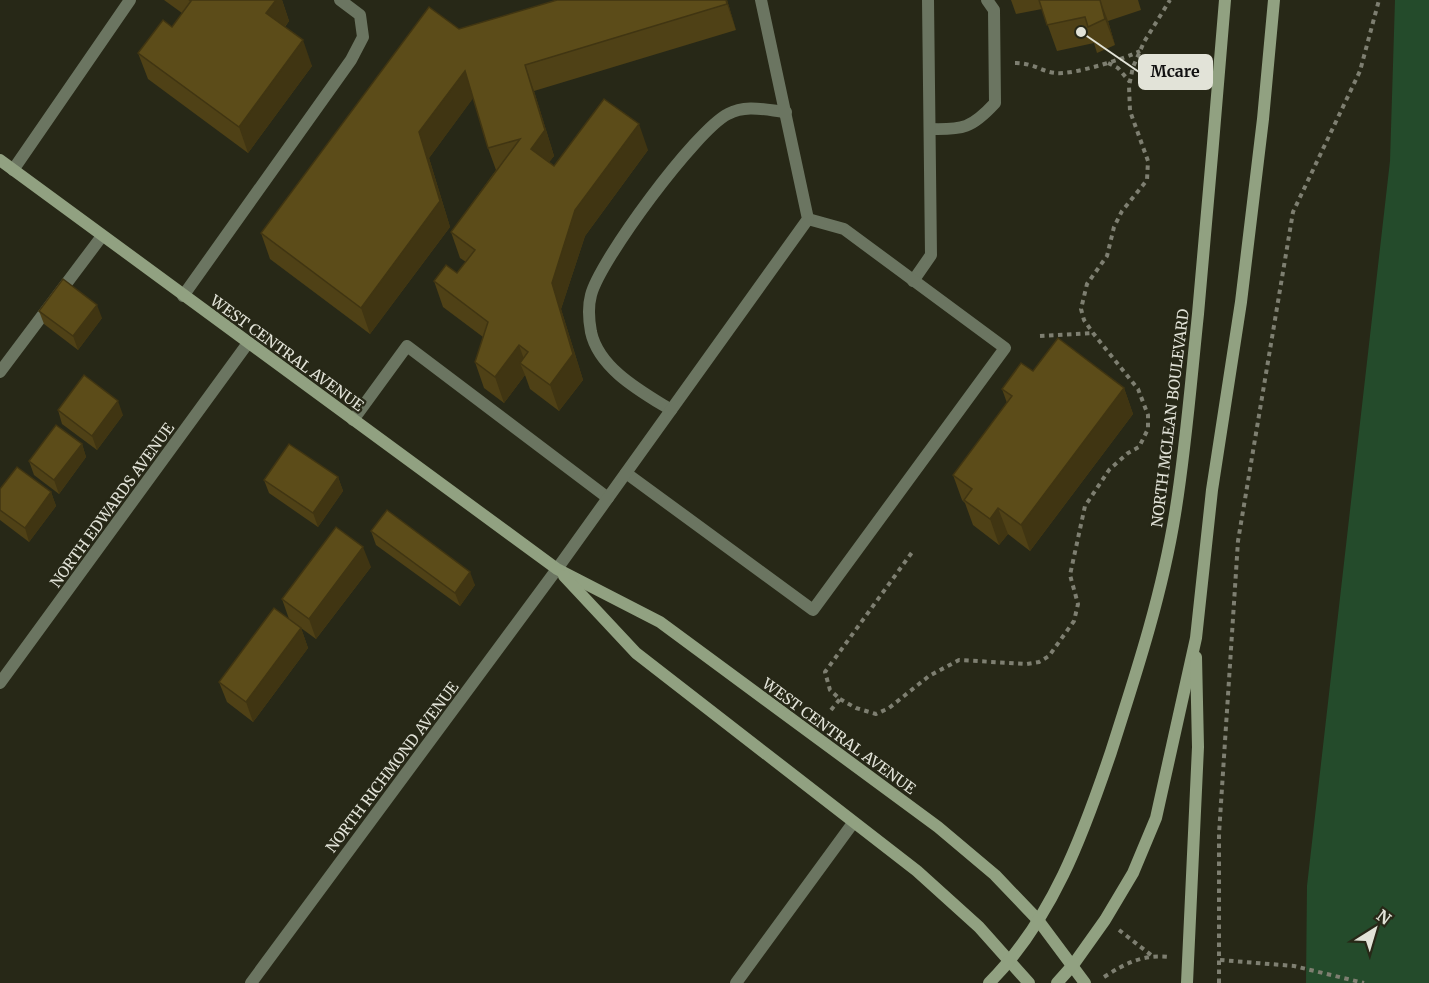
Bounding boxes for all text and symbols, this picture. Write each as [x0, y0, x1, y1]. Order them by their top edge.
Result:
callout: Mcare [1139, 55, 1212, 89]
text: Mcare [1150, 61, 1200, 81]
street label: WEST CENTRAL AVENUE [206, 290, 368, 415]
street label: NORTH MCLEAN BOULEVARD [1147, 308, 1193, 528]
street label: NORTH EDWARDS AVENUE [46, 419, 178, 591]
street label: WEST CENTRAL AVENUE [758, 673, 920, 798]
street label: NORTH RICHMOND AVENUE [321, 677, 463, 856]
north arrow [1345, 899, 1405, 959]
text: N [1373, 905, 1395, 929]

